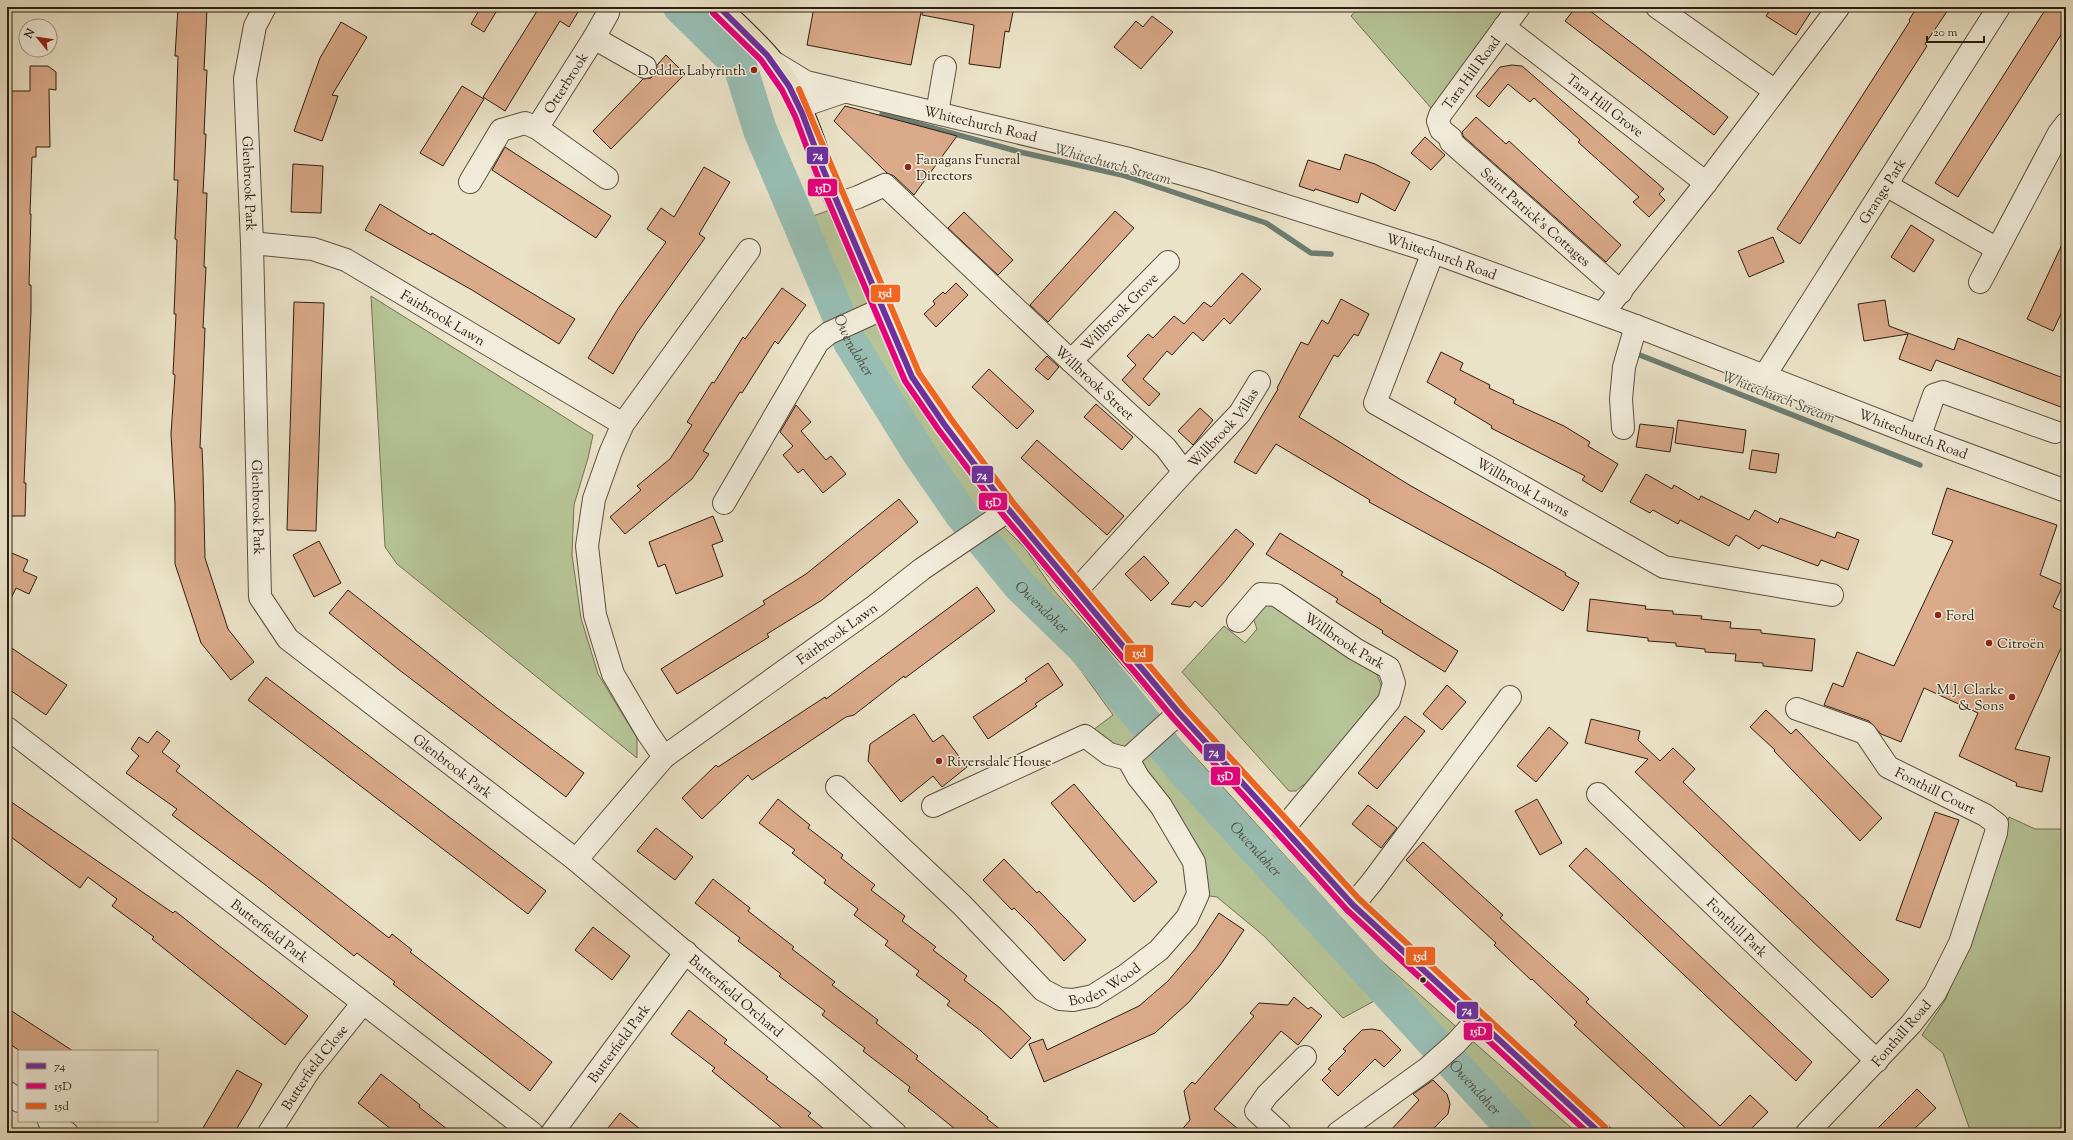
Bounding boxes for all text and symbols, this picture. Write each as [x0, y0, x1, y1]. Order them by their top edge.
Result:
north arrow [18, 18, 58, 58]
scale bar [1927, 18, 1984, 44]
text: 20 m [1933, 24, 1958, 42]
text: N [21, 26, 39, 42]
street label: Tara Hill Road [1439, 33, 1506, 115]
street label: Otterbrook [540, 49, 594, 118]
place label: Dodder Labyrinth [638, 62, 746, 82]
marker: Dodder Labyrinth [749, 65, 759, 75]
street label: Tara Hill Grove [1561, 71, 1647, 143]
street label: Whitechurch Road [921, 102, 1039, 149]
street label: Glenbrook Park [235, 135, 260, 232]
water label: Whitechurch Stream [1052, 140, 1174, 191]
line badge: 74 [806, 146, 829, 165]
text: 74 [813, 148, 824, 164]
place label: Fanagans Funeral Directors [916, 151, 1021, 187]
street label: Grange Park [1855, 155, 1912, 229]
marker: Fanagans Funeral Directors [903, 162, 913, 172]
street label: Saint Patrick's Cottages [1475, 164, 1594, 273]
line badge: 15D [807, 178, 838, 197]
text: 15D [814, 181, 831, 197]
street label: Whitechurch Road [1383, 230, 1499, 286]
street label: Willbrook Grove [1078, 269, 1164, 357]
line badge: 15d [870, 284, 901, 303]
street label: Fairbrook Lawn [396, 286, 488, 352]
text: 15d [877, 286, 893, 302]
water label: Owendoher [827, 311, 878, 382]
street label: Willbrook Street [1049, 342, 1138, 426]
water label: Whitechurch Stream [1719, 367, 1839, 430]
street label: Willbrook Villas [1184, 385, 1265, 474]
street label: Whitechurch Road [1855, 405, 1970, 466]
street label: Willbrook Lawns [1472, 454, 1572, 523]
street label: Glenbrook Park [245, 459, 267, 556]
line badge: 74 [971, 465, 994, 484]
text: 74 [977, 468, 988, 484]
line badge: 15D [978, 492, 1008, 511]
text: 15D [984, 495, 1001, 511]
water label: Owendoher [1009, 577, 1073, 640]
street label: Fairbrook Lawn [793, 599, 883, 671]
place label: Ford [1946, 607, 1974, 627]
street label: Willbrook Park [1299, 609, 1388, 676]
marker: Ford [1933, 610, 1943, 620]
place label: Citroën [1997, 635, 2045, 655]
marker: Citroën [1984, 638, 1994, 648]
line badge: 15d [1124, 644, 1154, 663]
text: 15d [1131, 646, 1147, 662]
place label: M.J. Clarke & Sons [1937, 681, 2004, 717]
marker: M.J. Clarke & Sons [2007, 692, 2017, 702]
street label: Glenbrook Park [408, 730, 496, 804]
line badge: 74 [1203, 743, 1226, 762]
text: 74 [1209, 745, 1220, 761]
place label: Riversdale House [947, 753, 1052, 773]
marker: Riversdale House [934, 756, 944, 766]
street label: Fonthill Court [1891, 764, 1978, 821]
line badge: 15D [1210, 766, 1241, 786]
text: 15D [1216, 769, 1233, 785]
water label: Owendoher [1224, 818, 1286, 883]
street label: Fonthill Park [1701, 895, 1771, 963]
street label: Butterfield Park [225, 896, 312, 969]
line badge: 15d [1405, 946, 1436, 966]
text: 15d [1412, 949, 1428, 965]
street label: Butterfield Orchard [683, 951, 787, 1043]
street label: Boden Wood [1067, 959, 1146, 1013]
unlabelled marker [1418, 975, 1428, 985]
street label: Fonthill Road [1868, 997, 1937, 1072]
street label: Butterfield Park [584, 1000, 656, 1088]
line badge: 74 [1456, 1001, 1479, 1020]
text: 74 [1462, 1003, 1473, 1019]
street label: Butterfield Close [278, 1021, 354, 1115]
line badge: 15D [1463, 1022, 1493, 1041]
text: 15D [1469, 1024, 1486, 1040]
legend [18, 1050, 158, 1122]
water label: Owendoher [1443, 1056, 1505, 1121]
text: 74 [54, 1058, 65, 1076]
text: 15D [54, 1078, 72, 1096]
text: 15d [54, 1098, 69, 1116]

